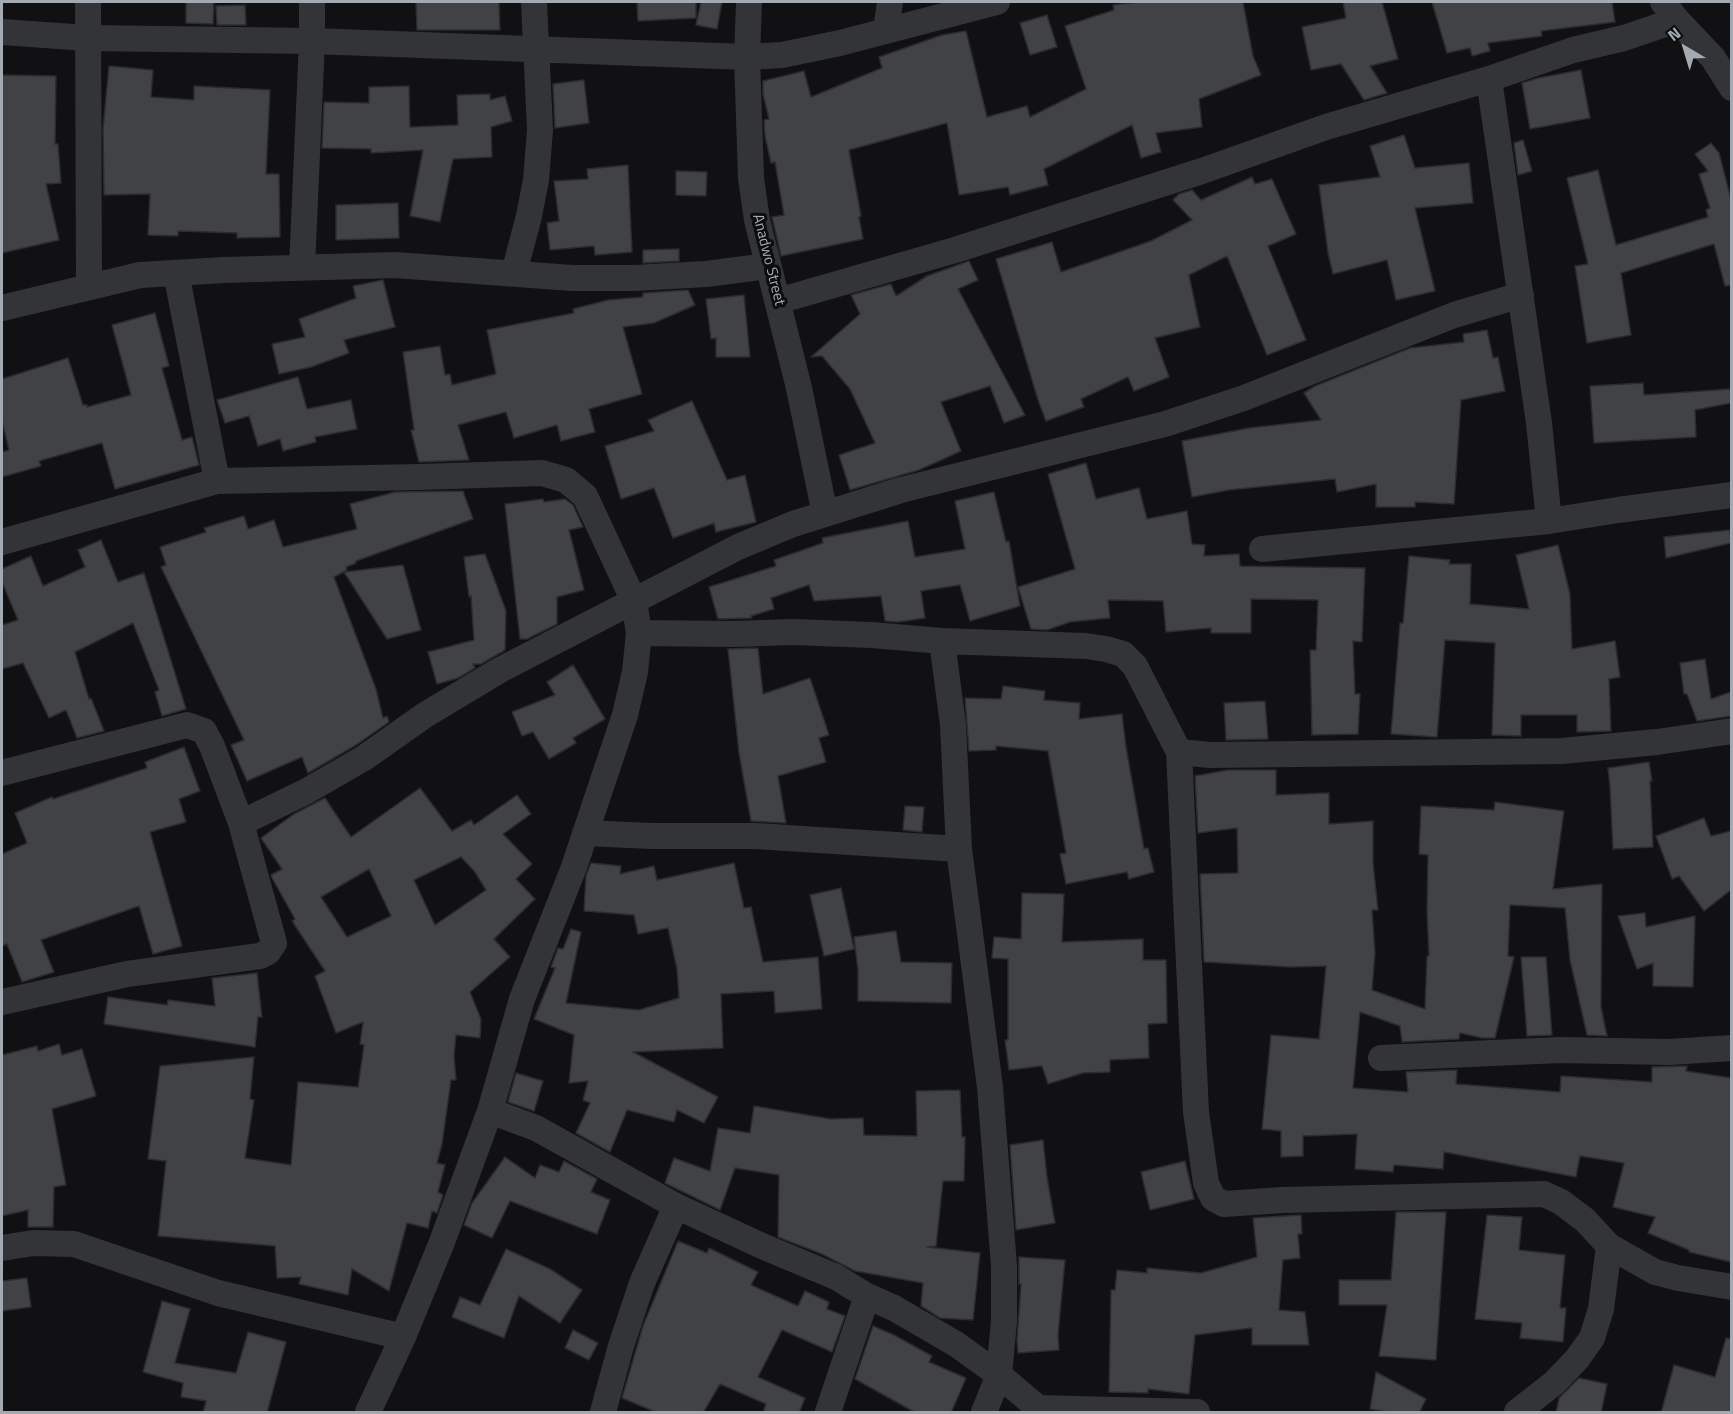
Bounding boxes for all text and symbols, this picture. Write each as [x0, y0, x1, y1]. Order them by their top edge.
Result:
north arrow [1655, 18, 1715, 78]
text: N [1662, 21, 1686, 47]
street label: Anadwo Street [748, 212, 788, 308]

